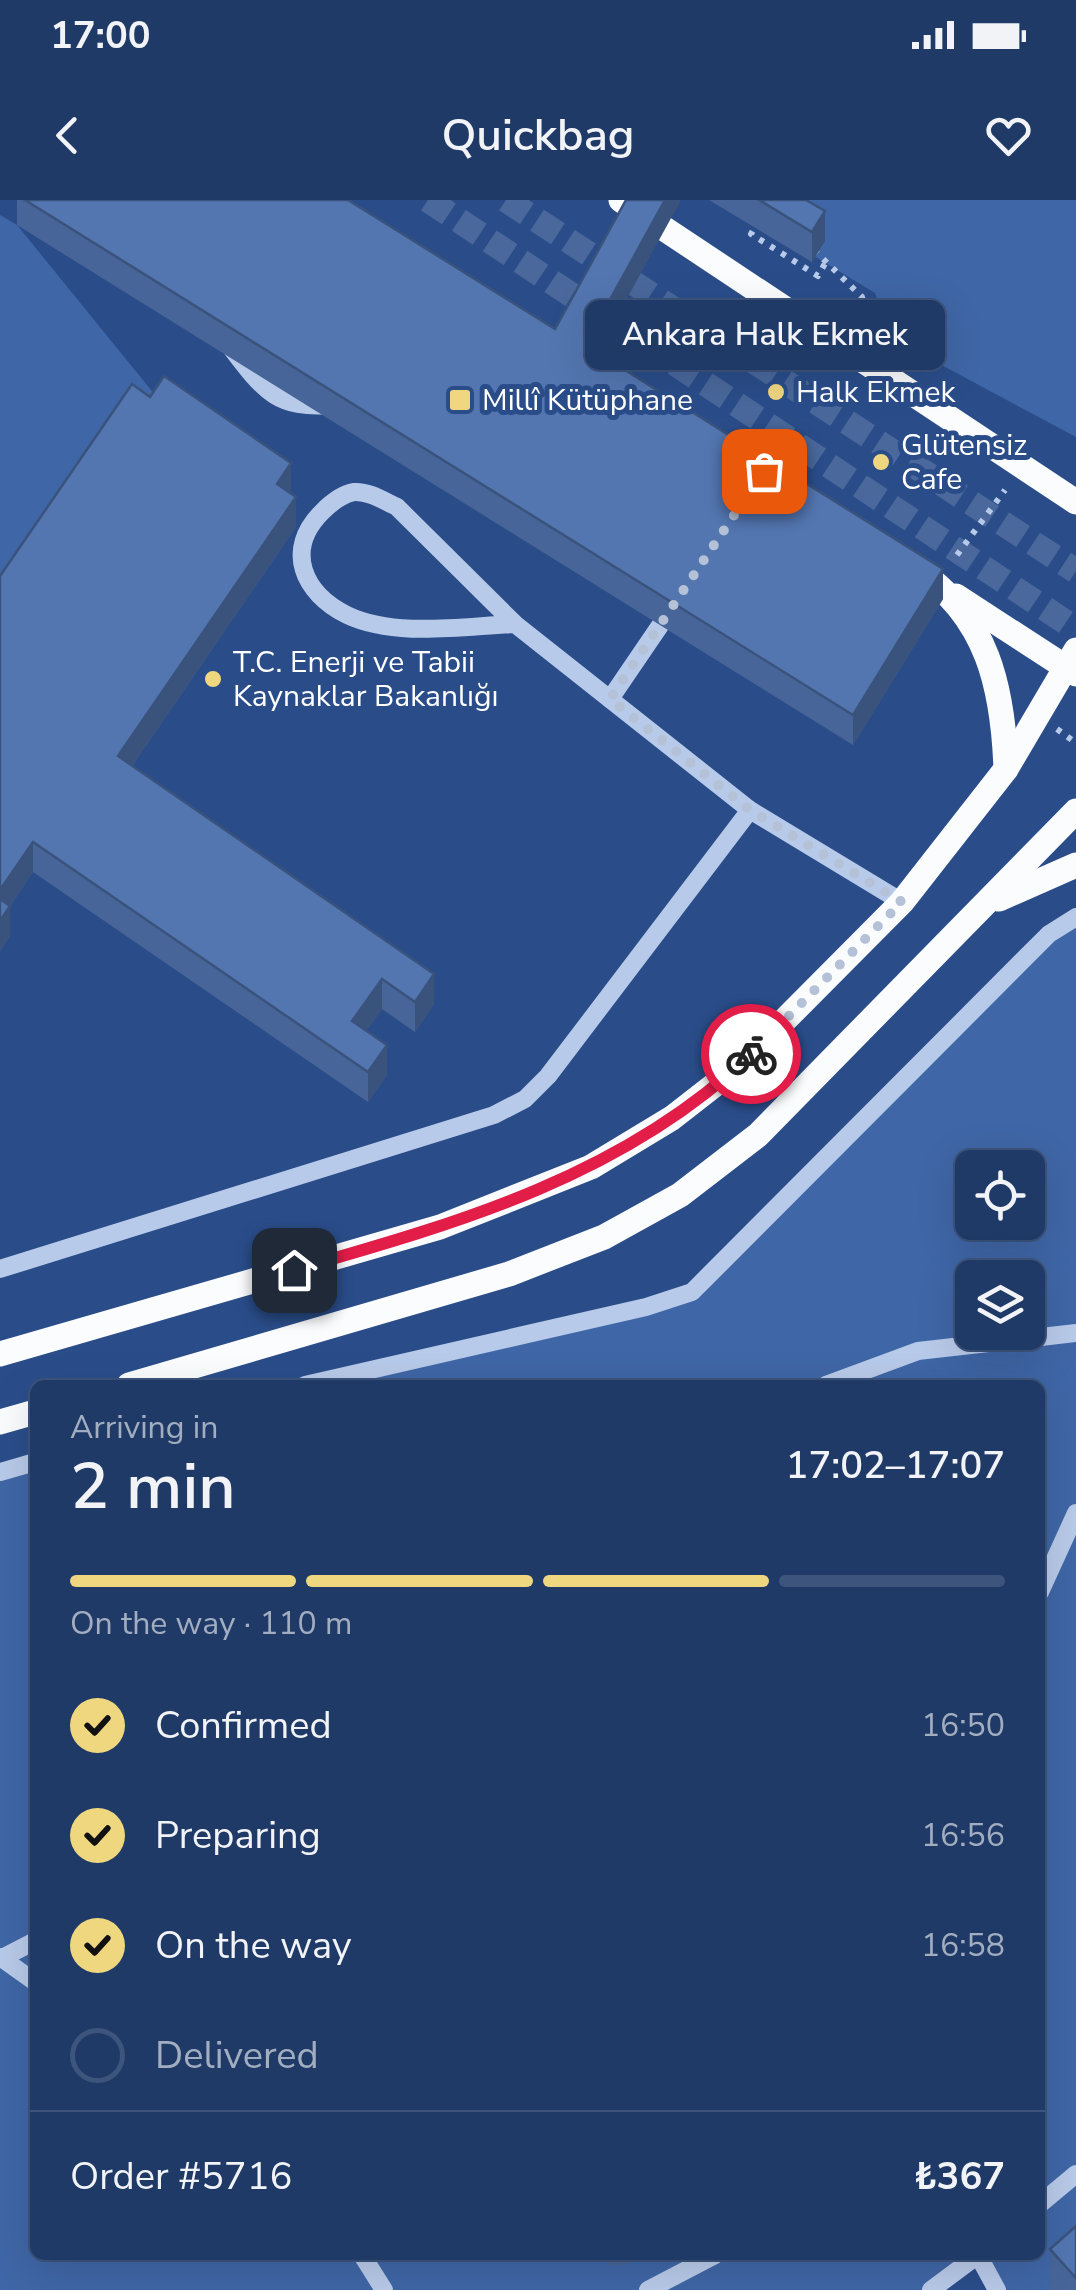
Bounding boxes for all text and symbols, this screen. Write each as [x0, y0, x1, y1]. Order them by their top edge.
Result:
text: 17:00 [50, 10, 151, 61]
text: Quickbag [441, 105, 635, 166]
icon: back [40, 108, 95, 163]
icon: heart [981, 108, 1036, 163]
callout: Ankara Halk Ekmek [584, 301, 944, 371]
text: Ankara Halk Ekmek [622, 313, 908, 356]
place label: Halk Ekmek [796, 372, 956, 413]
place label: Millî Kütüphane [482, 380, 693, 421]
marker: Halk Ekmek [765, 381, 787, 403]
marker: Millî Kütüphane [447, 387, 473, 413]
place label: Glütensiz Cafe [901, 425, 1027, 500]
pin [722, 429, 807, 514]
icon: bag [737, 444, 792, 499]
marker: Glütensiz Cafe [870, 451, 892, 473]
place label: T.C. Enerji ve Tabii Kaynaklar Bakanlığı [233, 642, 498, 717]
marker: T.C. Enerji ve Tabii Kaynaklar Bakanlığı [202, 668, 224, 690]
courier [701, 1004, 801, 1104]
icon: bike [724, 1027, 779, 1082]
map controls [955, 1150, 1045, 1350]
button: locate [955, 1150, 1045, 1240]
pin [252, 1228, 337, 1313]
icon: home [267, 1243, 322, 1298]
button: layers [955, 1260, 1045, 1350]
text: Arriving in [70, 1406, 218, 1449]
text: 17:02–17:07 [786, 1440, 1005, 1491]
text: 2 min [70, 1442, 236, 1531]
text: On the way · 110 m [70, 1602, 352, 1645]
icon: check [70, 1698, 125, 1753]
text: Confirmed [155, 1700, 332, 1751]
text: 16:50 [921, 1704, 1005, 1747]
icon: check [70, 1808, 125, 1863]
text: Preparing [155, 1810, 321, 1861]
text: 16:56 [921, 1814, 1005, 1857]
icon: check [70, 1918, 125, 1973]
text: On the way [155, 1920, 351, 1971]
text: 16:58 [921, 1924, 1005, 1967]
text: Delivered [155, 2030, 319, 2081]
text: Order #5716 [70, 2151, 292, 2202]
text: ₺367 [914, 2151, 1005, 2202]

